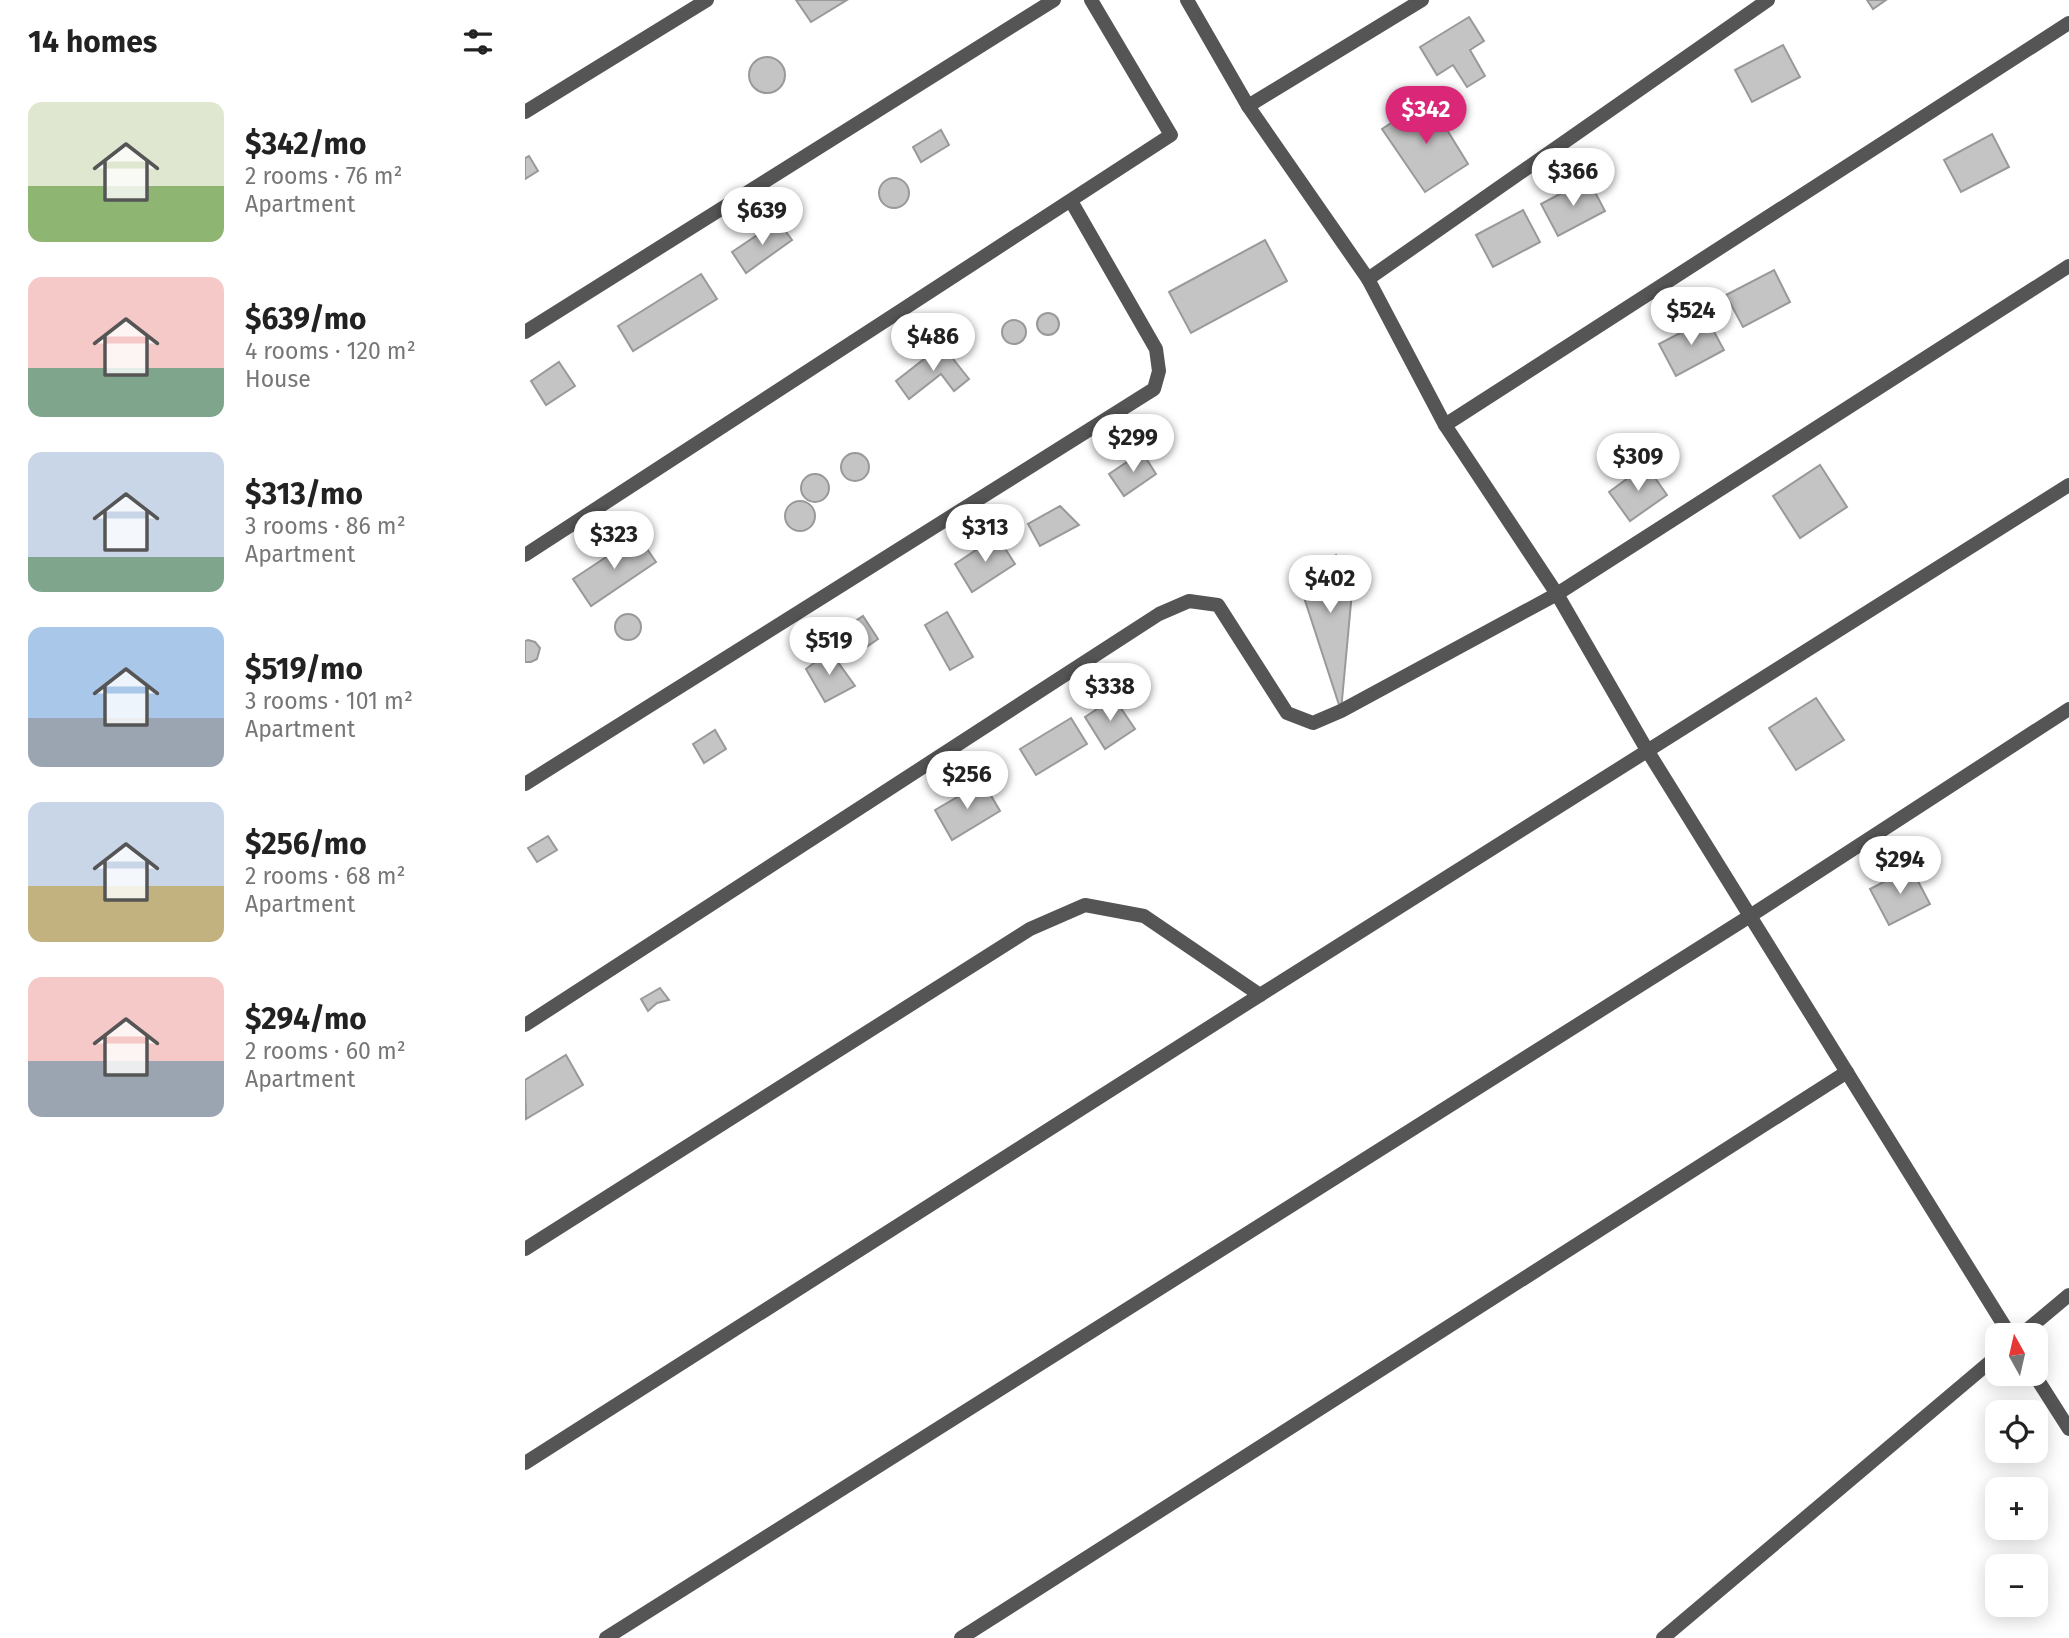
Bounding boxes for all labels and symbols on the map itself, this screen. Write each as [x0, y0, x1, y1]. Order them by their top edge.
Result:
pin: $342 [1385, 86, 1467, 146]
pin: $366 [1532, 148, 1614, 208]
pin: $639 [721, 188, 803, 247]
pin: $524 [1650, 288, 1732, 347]
pin: $486 [892, 314, 974, 373]
pin: $299 [1092, 414, 1174, 474]
pin: $309 [1597, 434, 1679, 493]
pin: $313 [944, 504, 1026, 564]
pin: $323 [573, 512, 655, 571]
pin: $402 [1289, 556, 1371, 615]
pin: $519 [788, 618, 870, 677]
pin: $338 [1069, 664, 1151, 723]
pin: $256 [926, 752, 1008, 811]
pin: $294 [1859, 836, 1941, 896]
north arrow [1985, 1323, 2047, 1386]

